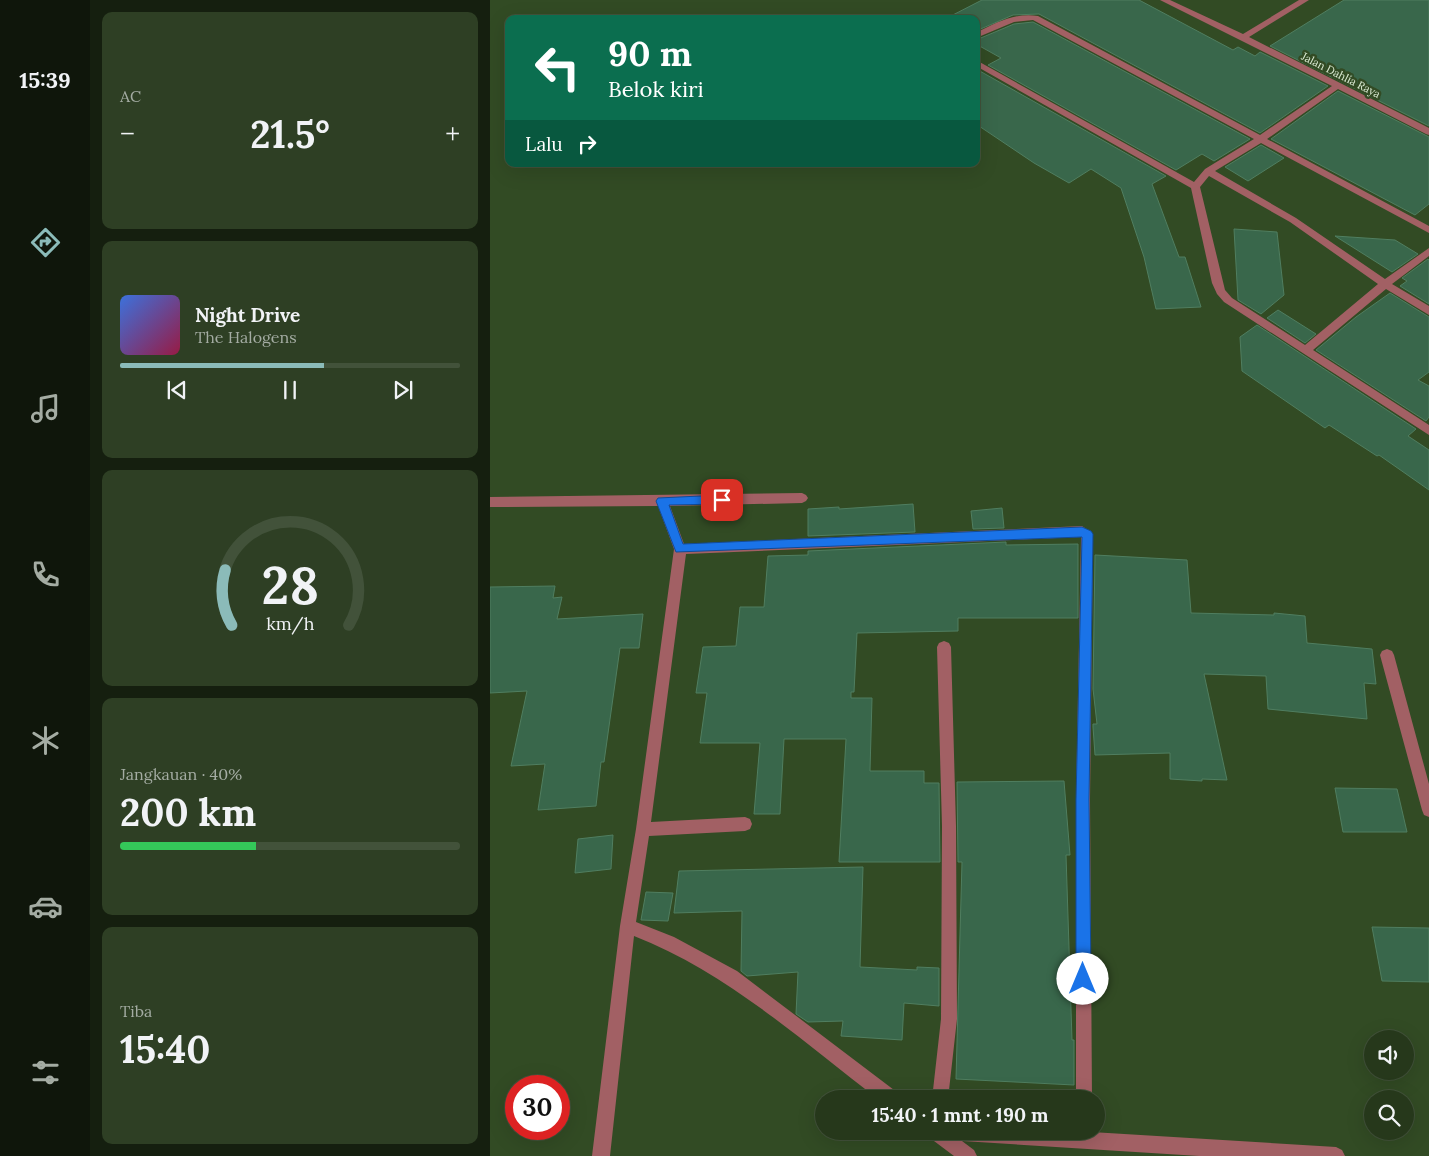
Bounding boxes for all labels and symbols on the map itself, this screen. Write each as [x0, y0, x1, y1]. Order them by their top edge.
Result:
street label: Jalan Dahlia Raya [1298, 49, 1383, 101]
pin [701, 479, 743, 521]
position arrow [1056, 952, 1108, 1004]
speed limit sign: 30 [505, 1075, 570, 1140]

